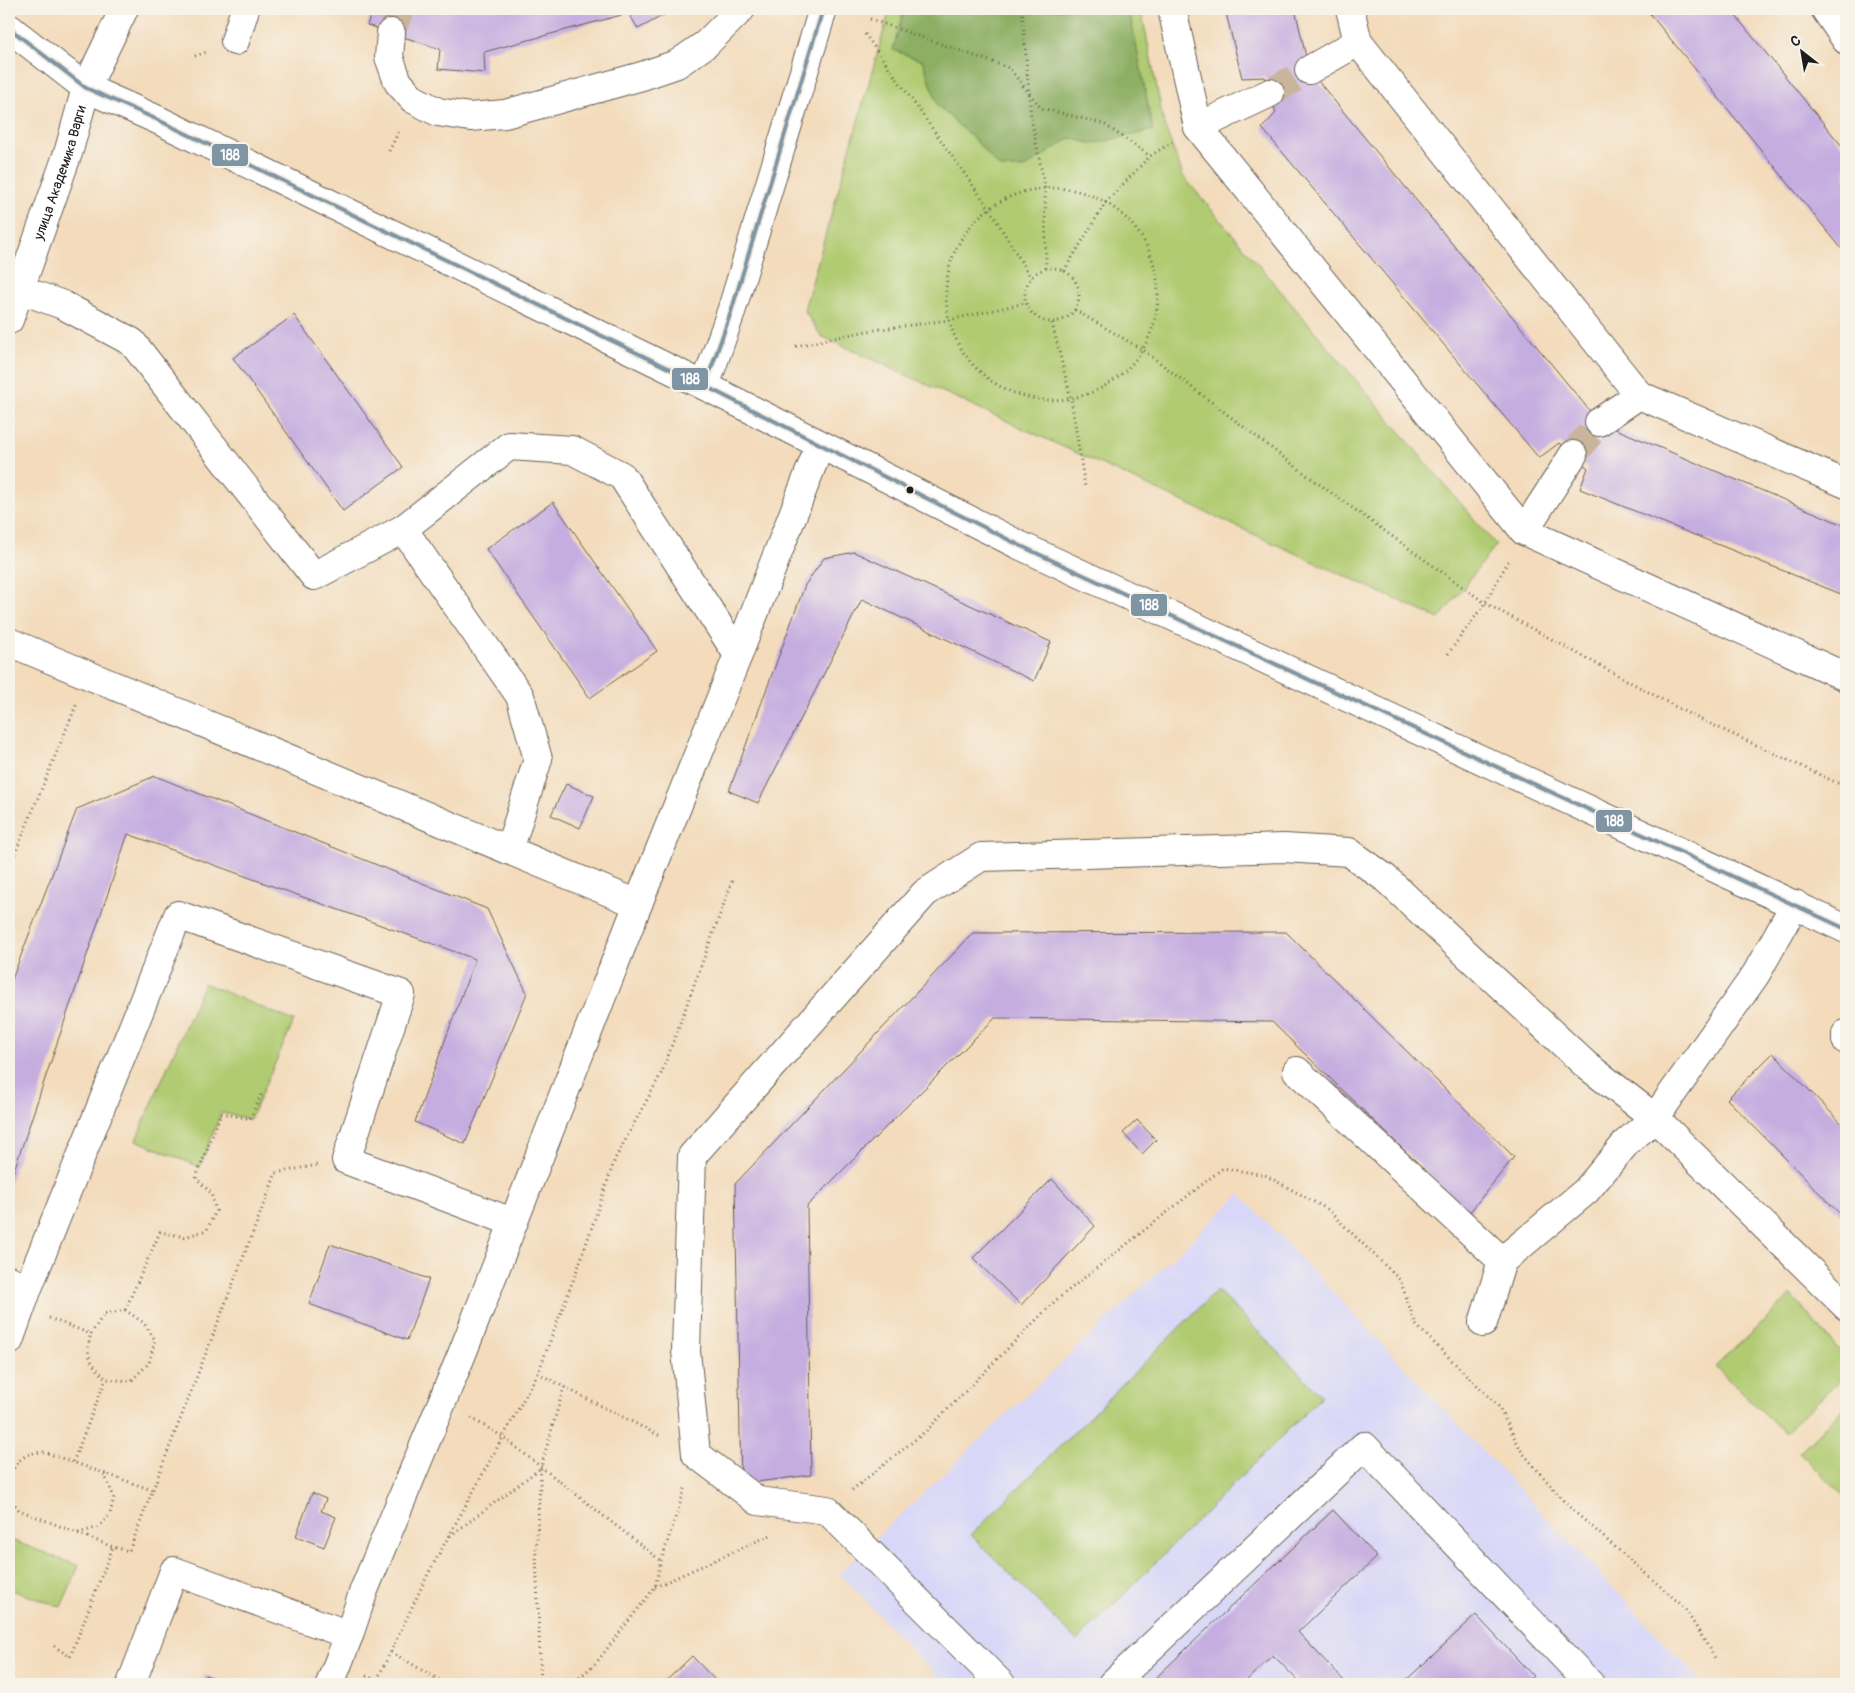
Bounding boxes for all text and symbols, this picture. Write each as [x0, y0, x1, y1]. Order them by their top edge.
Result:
north arrow [1778, 28, 1828, 78]
text: С [1787, 32, 1804, 51]
street label: улица Академика Варги [29, 103, 89, 243]
line badge: 188 [211, 143, 249, 167]
text: 188 [220, 147, 240, 164]
line badge: 188 [671, 367, 709, 391]
text: 188 [680, 371, 700, 388]
unlabelled marker [905, 485, 915, 495]
line badge: 188 [1130, 593, 1168, 617]
text: 188 [1139, 597, 1159, 614]
line badge: 188 [1595, 809, 1633, 833]
text: 188 [1604, 813, 1624, 830]

